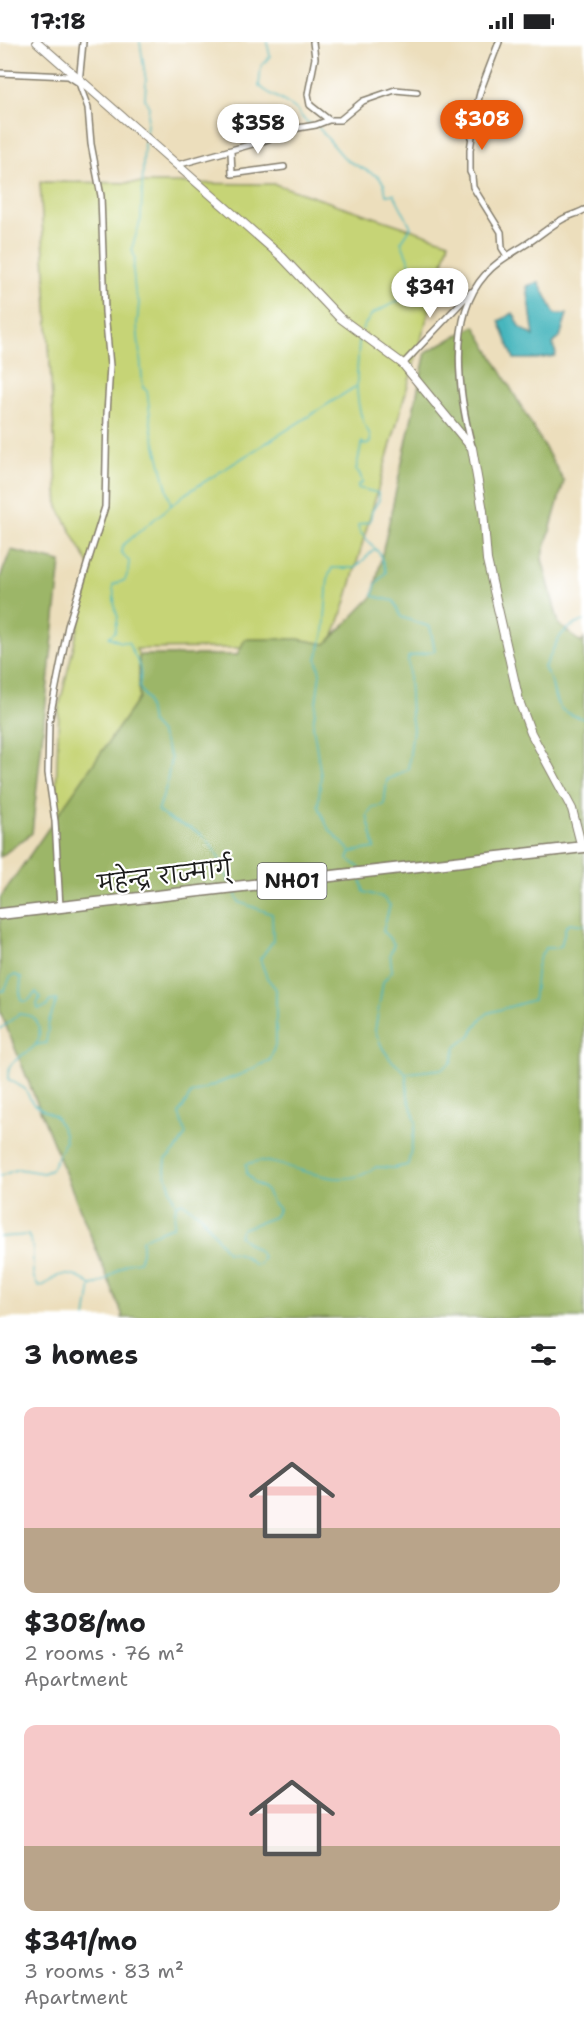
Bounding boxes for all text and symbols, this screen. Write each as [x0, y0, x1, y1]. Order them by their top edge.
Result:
text: 17:18 [30, 7, 86, 36]
pin: $308 [446, 100, 518, 151]
pin: $358 [222, 104, 294, 155]
text: $308 [454, 106, 510, 132]
text: $358 [231, 110, 285, 136]
pin: $341 [394, 268, 466, 319]
text: $341 [405, 274, 455, 300]
street label: महेन्द्र राज्मार्ग् [95, 849, 235, 901]
road number: NH01 [258, 863, 326, 899]
text: 3 homes [24, 1337, 138, 1372]
icon: filters [527, 1338, 560, 1371]
icon: home [238, 1446, 346, 1554]
text: $308/mo [24, 1605, 146, 1640]
text: 2 rooms · 76 m² [24, 1640, 184, 1666]
text: Apartment [24, 1666, 128, 1692]
icon: home [238, 1764, 346, 1872]
text: $341/mo [24, 1923, 138, 1958]
text: 3 rooms · 83 m² [24, 1958, 184, 1984]
text: Apartment [24, 1984, 128, 2010]

